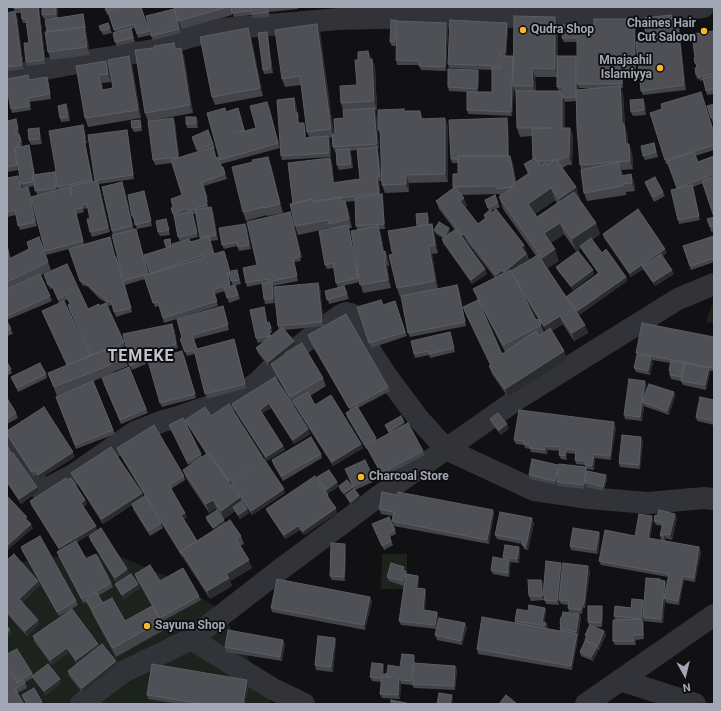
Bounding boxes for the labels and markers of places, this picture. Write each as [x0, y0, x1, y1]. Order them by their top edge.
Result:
place label: Chaines Hair Cut Saloon [627, 17, 696, 45]
place label: Qudra Shop [531, 23, 594, 37]
marker: Qudra Shop [518, 25, 528, 35]
marker: Chaines Hair Cut Saloon [699, 26, 709, 36]
place label: Mnajaahil Islamiyya [599, 54, 652, 82]
marker: Mnajaahil Islamiyya [655, 63, 665, 73]
place label: Charcoal Store [369, 470, 449, 484]
marker: Charcoal Store [356, 472, 366, 482]
place label: Sayuna Shop [155, 619, 225, 633]
marker: Sayuna Shop [142, 621, 152, 631]

